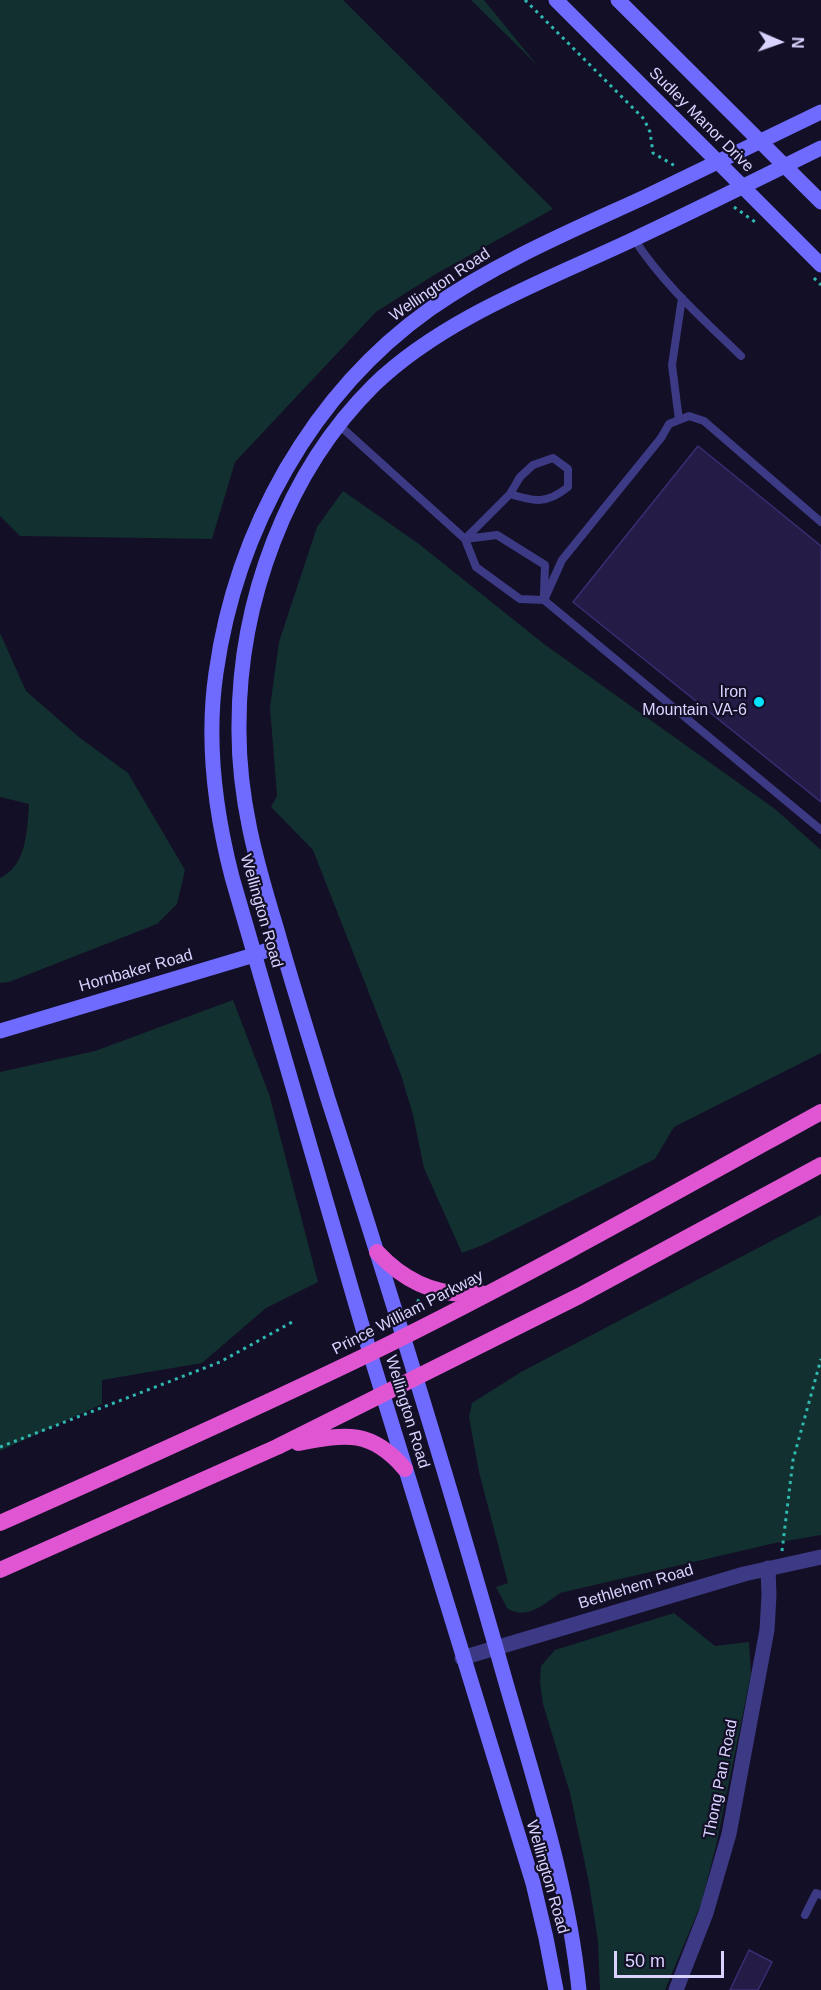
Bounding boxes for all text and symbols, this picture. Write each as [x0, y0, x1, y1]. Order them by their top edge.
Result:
north arrow [749, 12, 809, 72]
text: N [789, 37, 806, 49]
street label: Sudley Manor Drive [645, 64, 757, 176]
street label: Wellington Road [386, 244, 494, 326]
place label: Iron Mountain VA-6 [642, 683, 747, 721]
marker: Iron Mountain VA-6 [752, 695, 766, 709]
street label: Wellington Road [236, 852, 286, 970]
street label: Hornbaker Road [77, 946, 195, 996]
street label: Prince William Parkway [329, 1267, 487, 1359]
street label: Wellington Road [381, 1353, 433, 1471]
street label: Bethlehem Road [576, 1560, 696, 1614]
street label: Thong Pan Road [700, 1718, 742, 1840]
street label: Wellington Road [522, 1818, 572, 1936]
scale bar [617, 1939, 726, 1977]
text: 50 m [625, 1951, 665, 1971]

